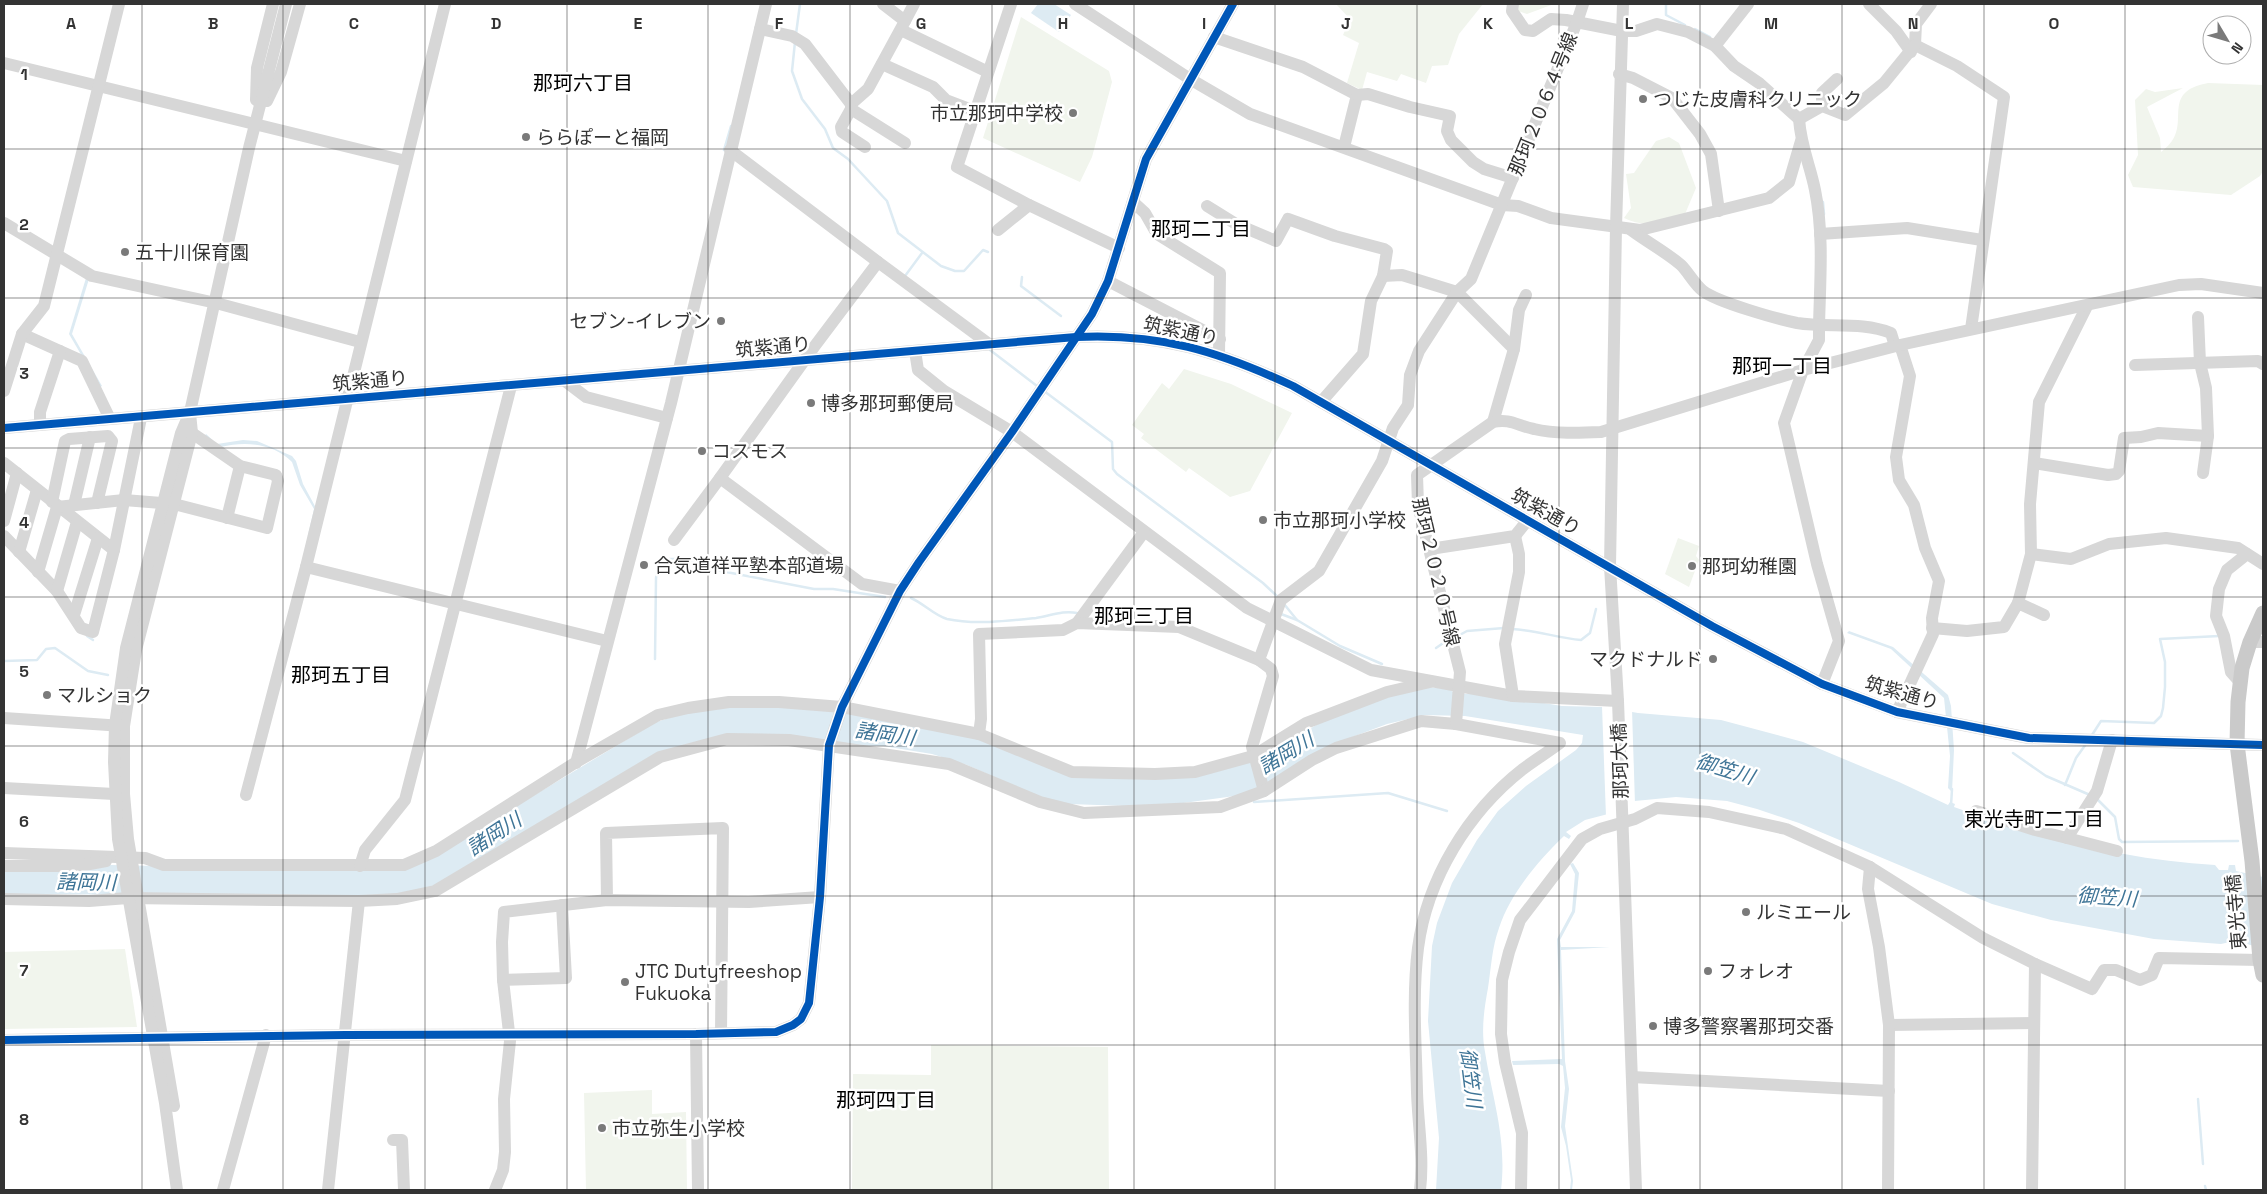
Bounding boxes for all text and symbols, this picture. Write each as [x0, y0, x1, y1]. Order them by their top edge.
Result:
text: A [66, 13, 76, 34]
text: B [208, 13, 218, 34]
text: C [349, 13, 359, 34]
text: D [491, 13, 501, 34]
text: E [634, 13, 643, 34]
text: F [775, 13, 784, 34]
text: G [916, 13, 926, 34]
text: H [1058, 13, 1068, 34]
text: I [1202, 13, 1206, 34]
text: J [1341, 13, 1351, 34]
text: K [1483, 13, 1493, 34]
text: L [1625, 13, 1634, 34]
text: M [1764, 13, 1778, 34]
text: N [1908, 13, 1918, 34]
text: O [2049, 13, 2060, 34]
north arrow [2202, 15, 2252, 65]
street label: 那珂２０６４号線 [1503, 29, 1583, 179]
text: N [2227, 39, 2247, 57]
text: 1 [20, 64, 28, 85]
district label: 那珂六丁目 [533, 70, 633, 96]
place label: つじた皮膚科クリニック [1653, 87, 1862, 112]
marker: つじた皮膚科クリニック [1637, 93, 1649, 105]
place label: 市立那珂中学校 [930, 101, 1063, 126]
marker: 市立那珂中学校 [1067, 107, 1079, 119]
place label: ららぽーと福岡 [536, 125, 669, 150]
marker: ららぽーと福岡 [520, 131, 532, 143]
text: 2 [19, 214, 29, 235]
district label: 那珂二丁目 [1151, 216, 1251, 242]
place label: 五十川保育園 [135, 240, 249, 265]
marker: 五十川保育園 [119, 246, 131, 258]
place label: セブン-イレブン [569, 309, 711, 334]
street label: 筑紫通り [1141, 311, 1221, 351]
marker: セブン-イレブン [715, 315, 727, 327]
street label: 筑紫通り [734, 331, 812, 363]
district label: 那珂一丁目 [1732, 353, 1832, 379]
text: 3 [19, 363, 29, 384]
street label: 筑紫通り [331, 365, 409, 397]
place label: 博多那珂郵便局 [821, 391, 954, 416]
marker: 博多那珂郵便局 [805, 397, 817, 409]
place label: コスモス [712, 439, 788, 464]
marker: コスモス [696, 445, 708, 457]
street label: 筑紫通り [1507, 483, 1585, 541]
street label: 那珂２０２０号線 [1407, 495, 1465, 649]
place label: 市立那珂小学校 [1273, 508, 1406, 533]
text: 4 [19, 512, 29, 533]
marker: 市立那珂小学校 [1257, 514, 1269, 526]
place label: 合気道祥平塾本部道場 [654, 553, 844, 578]
place label: 那珂幼稚園 [1702, 554, 1797, 579]
marker: 合気道祥平塾本部道場 [638, 559, 650, 571]
marker: 那珂幼稚園 [1686, 560, 1698, 572]
district label: 那珂三丁目 [1094, 603, 1194, 629]
place label: マクドナルド [1589, 647, 1703, 672]
marker: マクドナルド [1707, 653, 1719, 665]
text: 5 [19, 661, 29, 682]
district label: 那珂五丁目 [291, 662, 391, 688]
street label: 筑紫通り [1862, 671, 1942, 715]
place label: マルショク [57, 683, 152, 708]
marker: マルショク [41, 689, 53, 701]
water label: 諸岡川 [853, 717, 918, 751]
street label: 那珂大橋 [1606, 723, 1634, 799]
water label: 諸岡川 [1254, 725, 1320, 780]
water label: 御笠川 [1693, 748, 1759, 791]
water label: 諸岡川 [462, 806, 528, 861]
district label: 東光寺町二丁目 [1964, 806, 2104, 832]
text: 6 [19, 811, 29, 832]
water label: 諸岡川 [56, 868, 118, 896]
street label: 東光寺橋 [2220, 873, 2252, 951]
water label: 御笠川 [2076, 882, 2140, 912]
place label: ルミエール [1756, 900, 1851, 925]
marker: ルミエール [1740, 906, 1752, 918]
place label: JTC Dutyfreeshop Fukuoka [635, 959, 802, 1006]
place label: フォレオ [1718, 959, 1794, 984]
text: 7 [20, 960, 29, 981]
marker: フォレオ [1702, 965, 1714, 977]
marker: JTC Dutyfreeshop Fukuoka [619, 976, 631, 988]
place label: 博多警察署那珂交番 [1663, 1014, 1834, 1039]
marker: 博多警察署那珂交番 [1647, 1020, 1659, 1032]
water label: 御笠川 [1454, 1047, 1488, 1111]
district label: 那珂四丁目 [836, 1087, 936, 1113]
text: 8 [19, 1109, 29, 1130]
place label: 市立弥生小学校 [612, 1116, 745, 1141]
marker: 市立弥生小学校 [596, 1122, 608, 1134]

